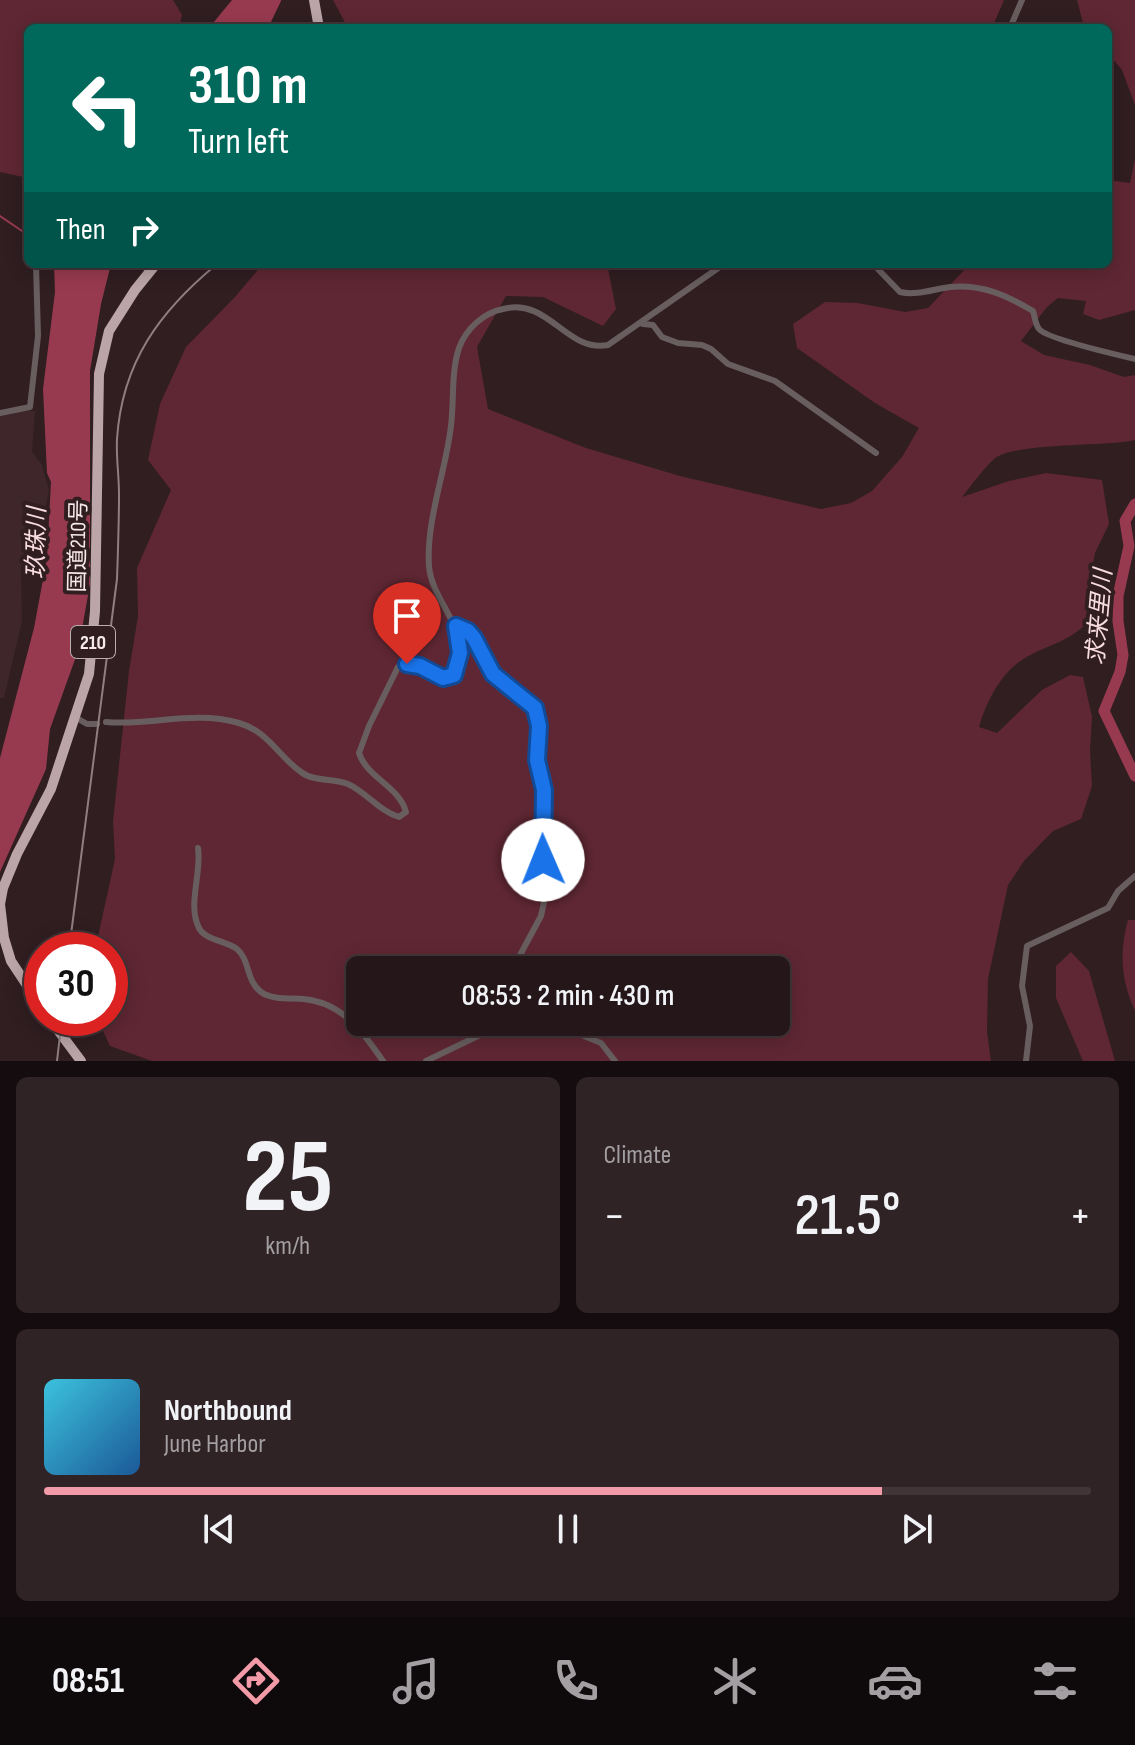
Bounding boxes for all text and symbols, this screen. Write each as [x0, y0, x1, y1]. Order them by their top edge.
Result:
text: 310 m [188, 53, 308, 120]
icon: left [56, 56, 160, 160]
text: Turn left [188, 121, 289, 164]
icon: right [122, 208, 166, 252]
text: Then [56, 212, 106, 248]
street label: 国道210号 [64, 499, 93, 593]
water label: 玖珠川 [21, 504, 52, 579]
water label: 求来里川 [1081, 565, 1118, 666]
pin [373, 582, 441, 664]
icon: arrive [385, 594, 429, 638]
road number: 210 [71, 626, 115, 658]
position arrow [501, 818, 585, 902]
speed limit sign: 30 [24, 932, 128, 1036]
text: 08:53 · 2 min · 430 m [462, 978, 674, 1014]
text: 25 [242, 1116, 333, 1241]
text: Climate [604, 1140, 671, 1171]
text: 21.5° [794, 1180, 900, 1252]
text: − [604, 1190, 625, 1243]
text: + [1069, 1190, 1091, 1243]
text: km/h [265, 1231, 310, 1262]
text: Northbound [164, 1393, 292, 1429]
text: June Harbor [164, 1429, 266, 1460]
icon: previous [197, 1507, 241, 1551]
icon: pause [546, 1507, 590, 1551]
icon: next [895, 1507, 939, 1551]
icon: directions [228, 1653, 284, 1709]
icon: music [388, 1653, 444, 1709]
icon: phone [548, 1653, 604, 1709]
icon: climate [707, 1653, 763, 1709]
icon: car [867, 1653, 923, 1709]
icon: filters [1027, 1653, 1083, 1709]
text: 08:51 [52, 1660, 124, 1703]

